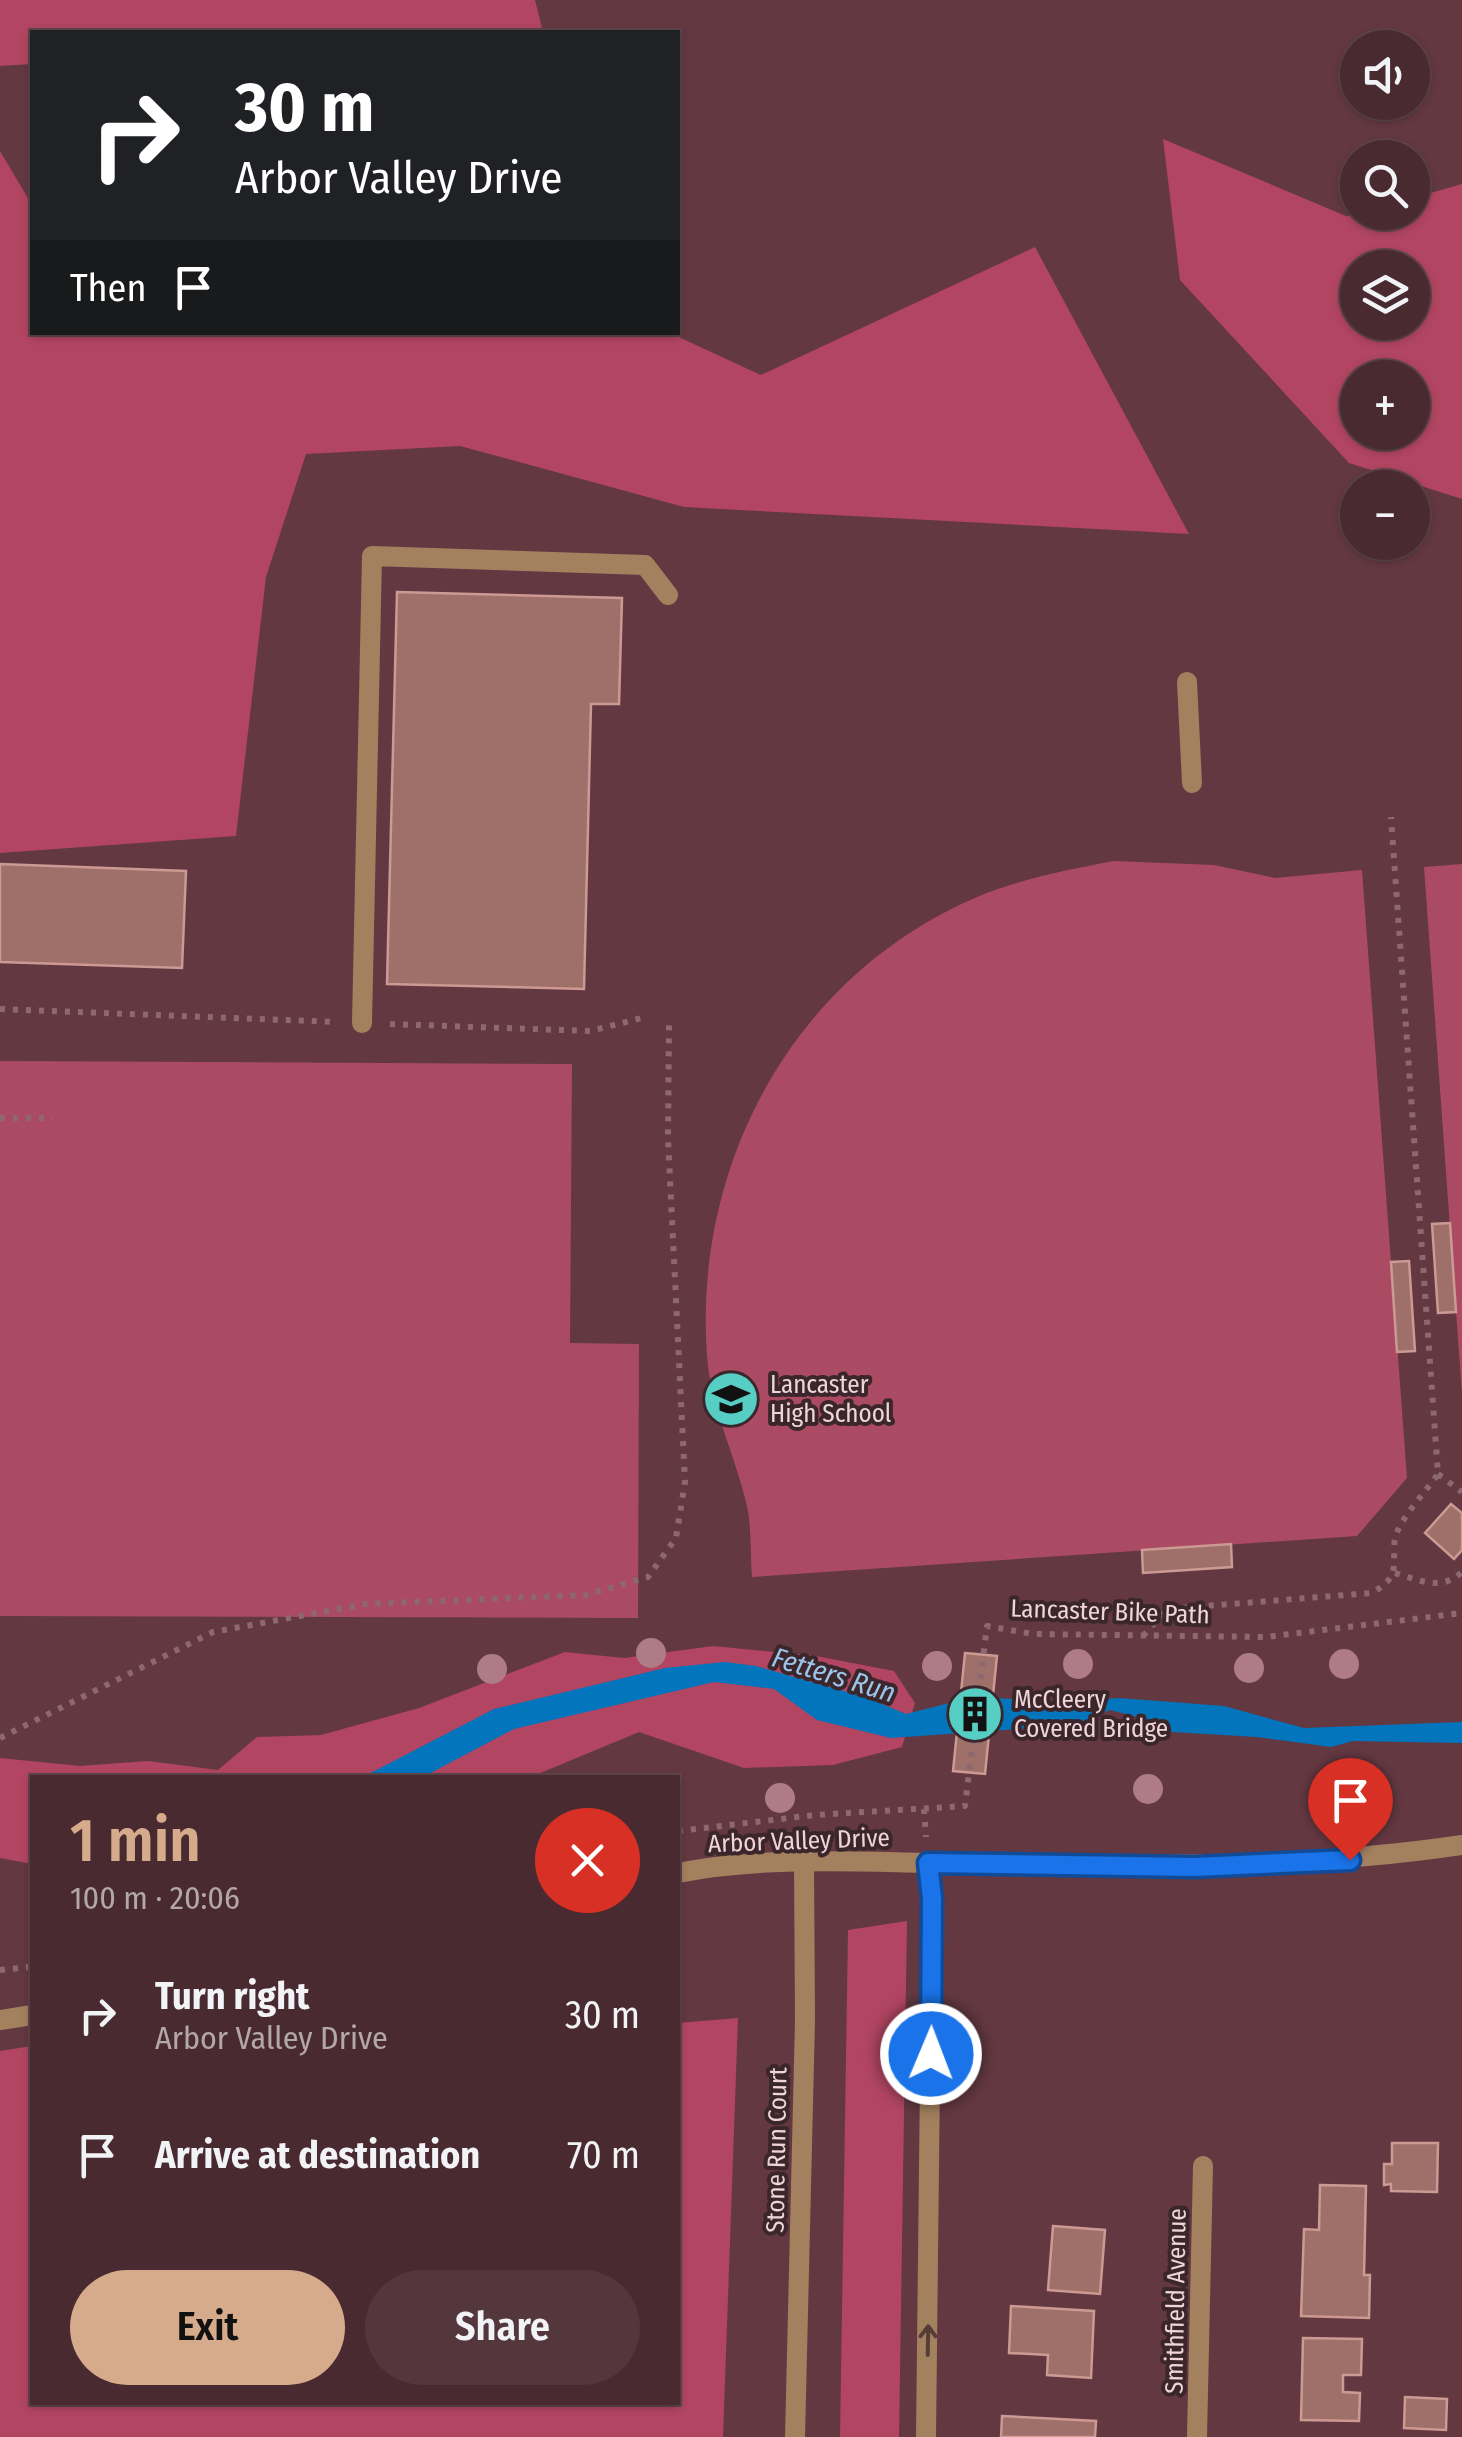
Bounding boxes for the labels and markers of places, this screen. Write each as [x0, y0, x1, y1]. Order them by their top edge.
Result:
school or university icon: Lancaster High School [701, 1369, 761, 1429]
place label: Lancaster High School [770, 1370, 892, 1429]
building icon: McCleery Covered Bridge [945, 1684, 1005, 1744]
place label: McCleery Covered Bridge [1014, 1685, 1168, 1744]
pin [1308, 1758, 1393, 1861]

